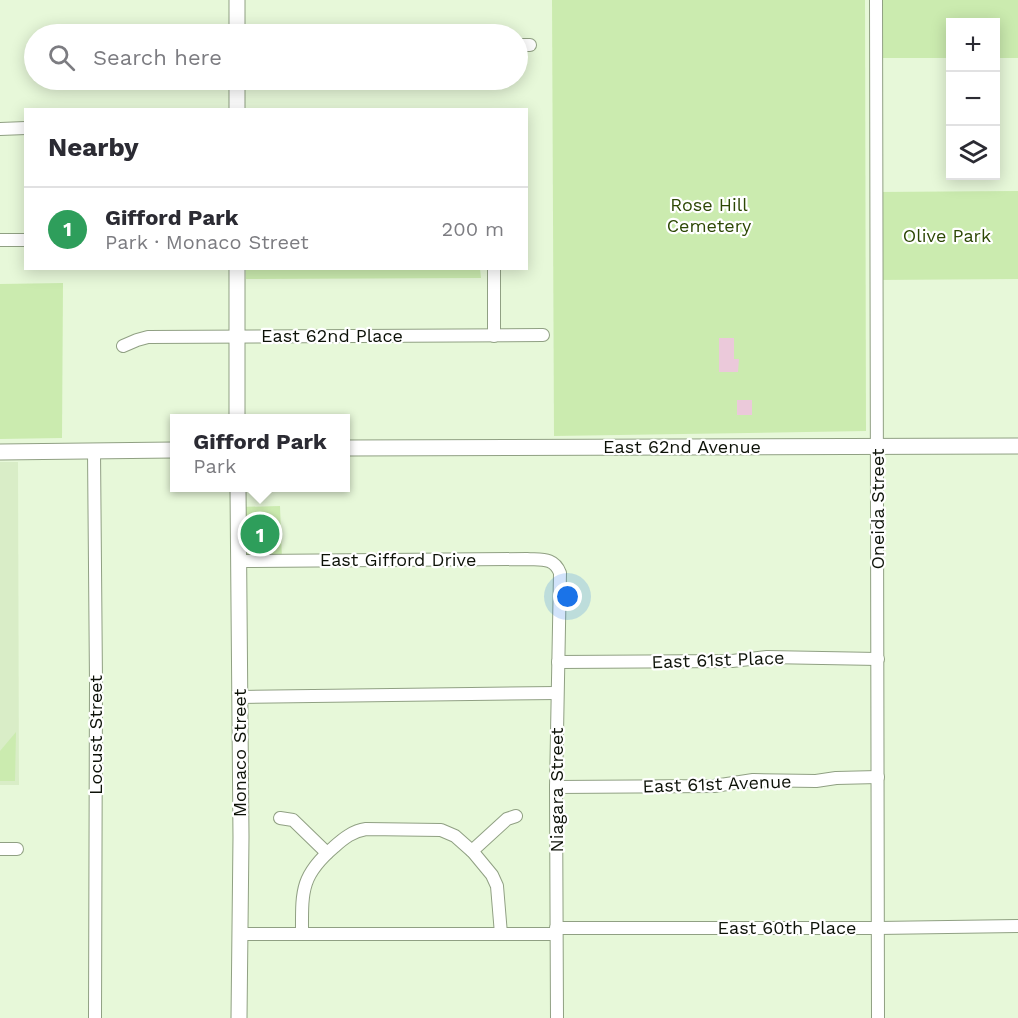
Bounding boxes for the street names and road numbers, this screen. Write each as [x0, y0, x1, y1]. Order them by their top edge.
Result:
street label: East 62nd Place [261, 325, 403, 346]
street label: East 62nd Avenue [603, 436, 761, 457]
street label: Oneida Street [867, 448, 888, 570]
street label: East Gifford Drive [320, 549, 476, 570]
street label: East 61st Place [651, 647, 785, 672]
street label: Locust Street [85, 675, 106, 795]
street label: Monaco Street [229, 688, 250, 817]
street label: Niagara Street [546, 727, 567, 853]
street label: East 61st Avenue [642, 770, 792, 797]
street label: East 60th Place [718, 917, 856, 938]

